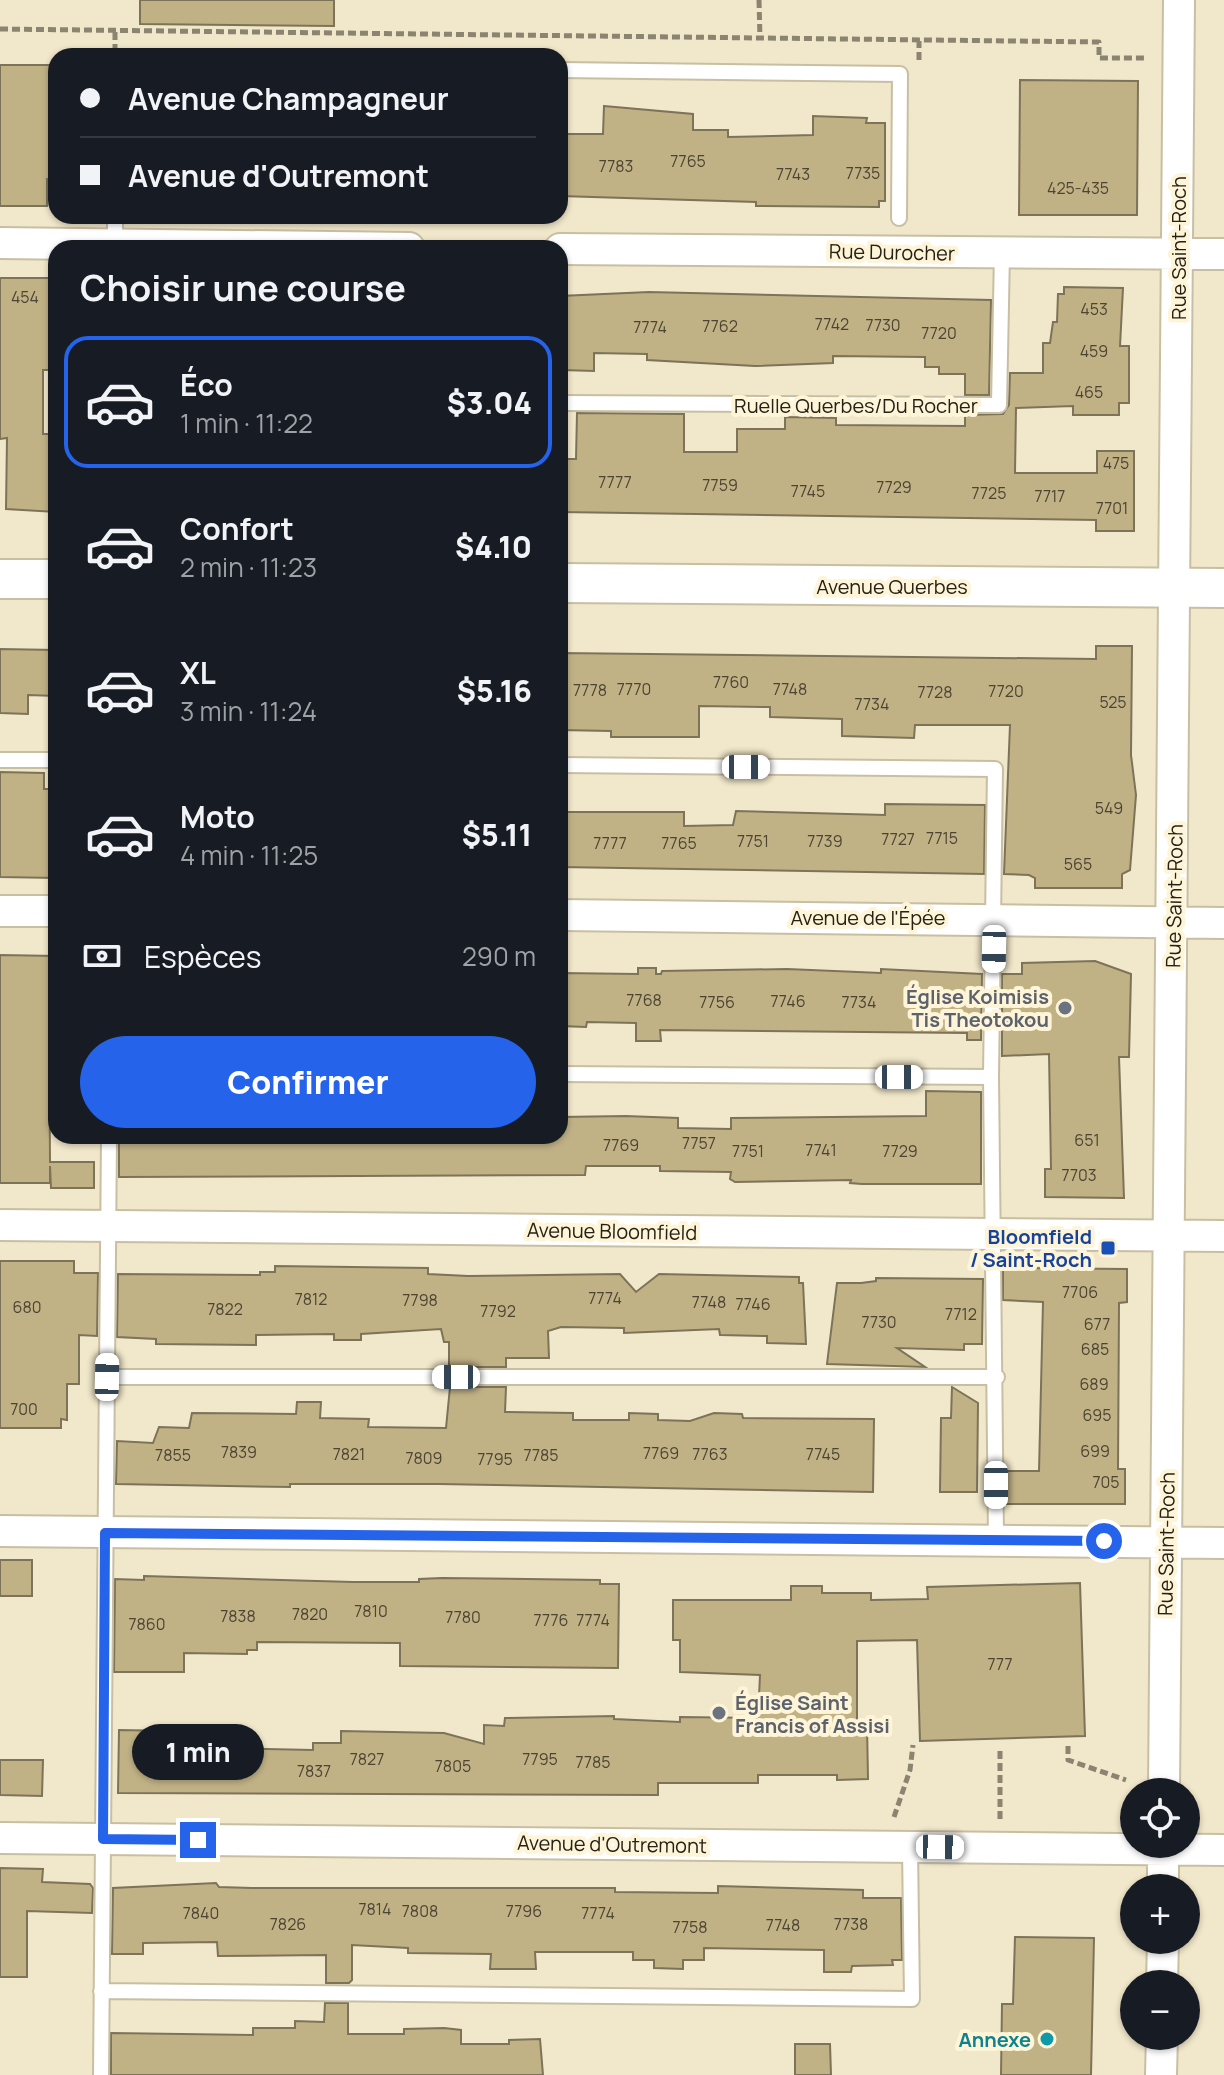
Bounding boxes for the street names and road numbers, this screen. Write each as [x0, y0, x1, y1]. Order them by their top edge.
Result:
street label: Rue Saint-Roch [1165, 176, 1192, 320]
street label: Rue Durocher [829, 237, 955, 267]
street label: Ruelle Querbes/Du Rocher [734, 392, 978, 419]
street label: Avenue Querbes [816, 573, 968, 600]
street label: Rue Saint-Roch [1159, 824, 1189, 968]
street label: Avenue de l'Épée [791, 904, 945, 931]
street label: Avenue Bloomfield [527, 1216, 697, 1246]
street label: Rue Saint-Roch [1151, 1472, 1181, 1616]
street label: Avenue d'Outremont [517, 1829, 707, 1859]

